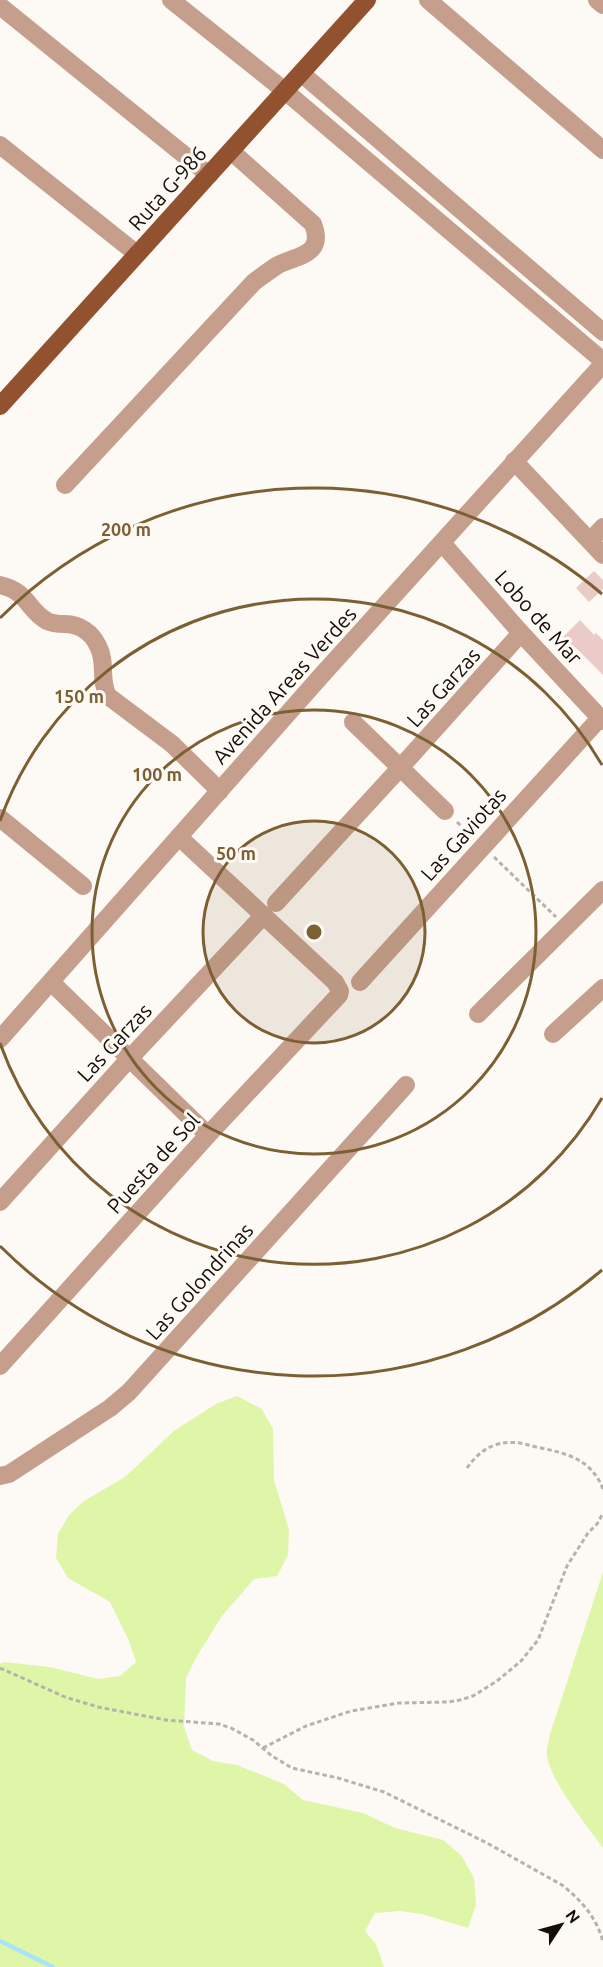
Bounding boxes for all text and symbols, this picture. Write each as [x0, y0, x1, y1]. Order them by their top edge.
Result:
street label: Ruta G-986 [123, 141, 211, 235]
text: 200 m [101, 519, 151, 539]
street label: Lobo de Mar [491, 565, 587, 669]
street label: Avenida Areas Verdes [207, 601, 361, 769]
street label: Las Garzas [401, 643, 485, 731]
text: 150 m [54, 686, 104, 706]
text: 100 m [132, 764, 182, 784]
street label: Las Gaviotas [415, 783, 511, 885]
text: 50 m [216, 843, 256, 863]
centre of rings [304, 922, 324, 942]
street label: Las Garzas [72, 998, 156, 1086]
street label: Puesta de Sol [102, 1108, 204, 1218]
street label: Las Golondrinas [140, 1218, 258, 1344]
north arrow [531, 1895, 591, 1955]
text: N [562, 1906, 584, 1926]

